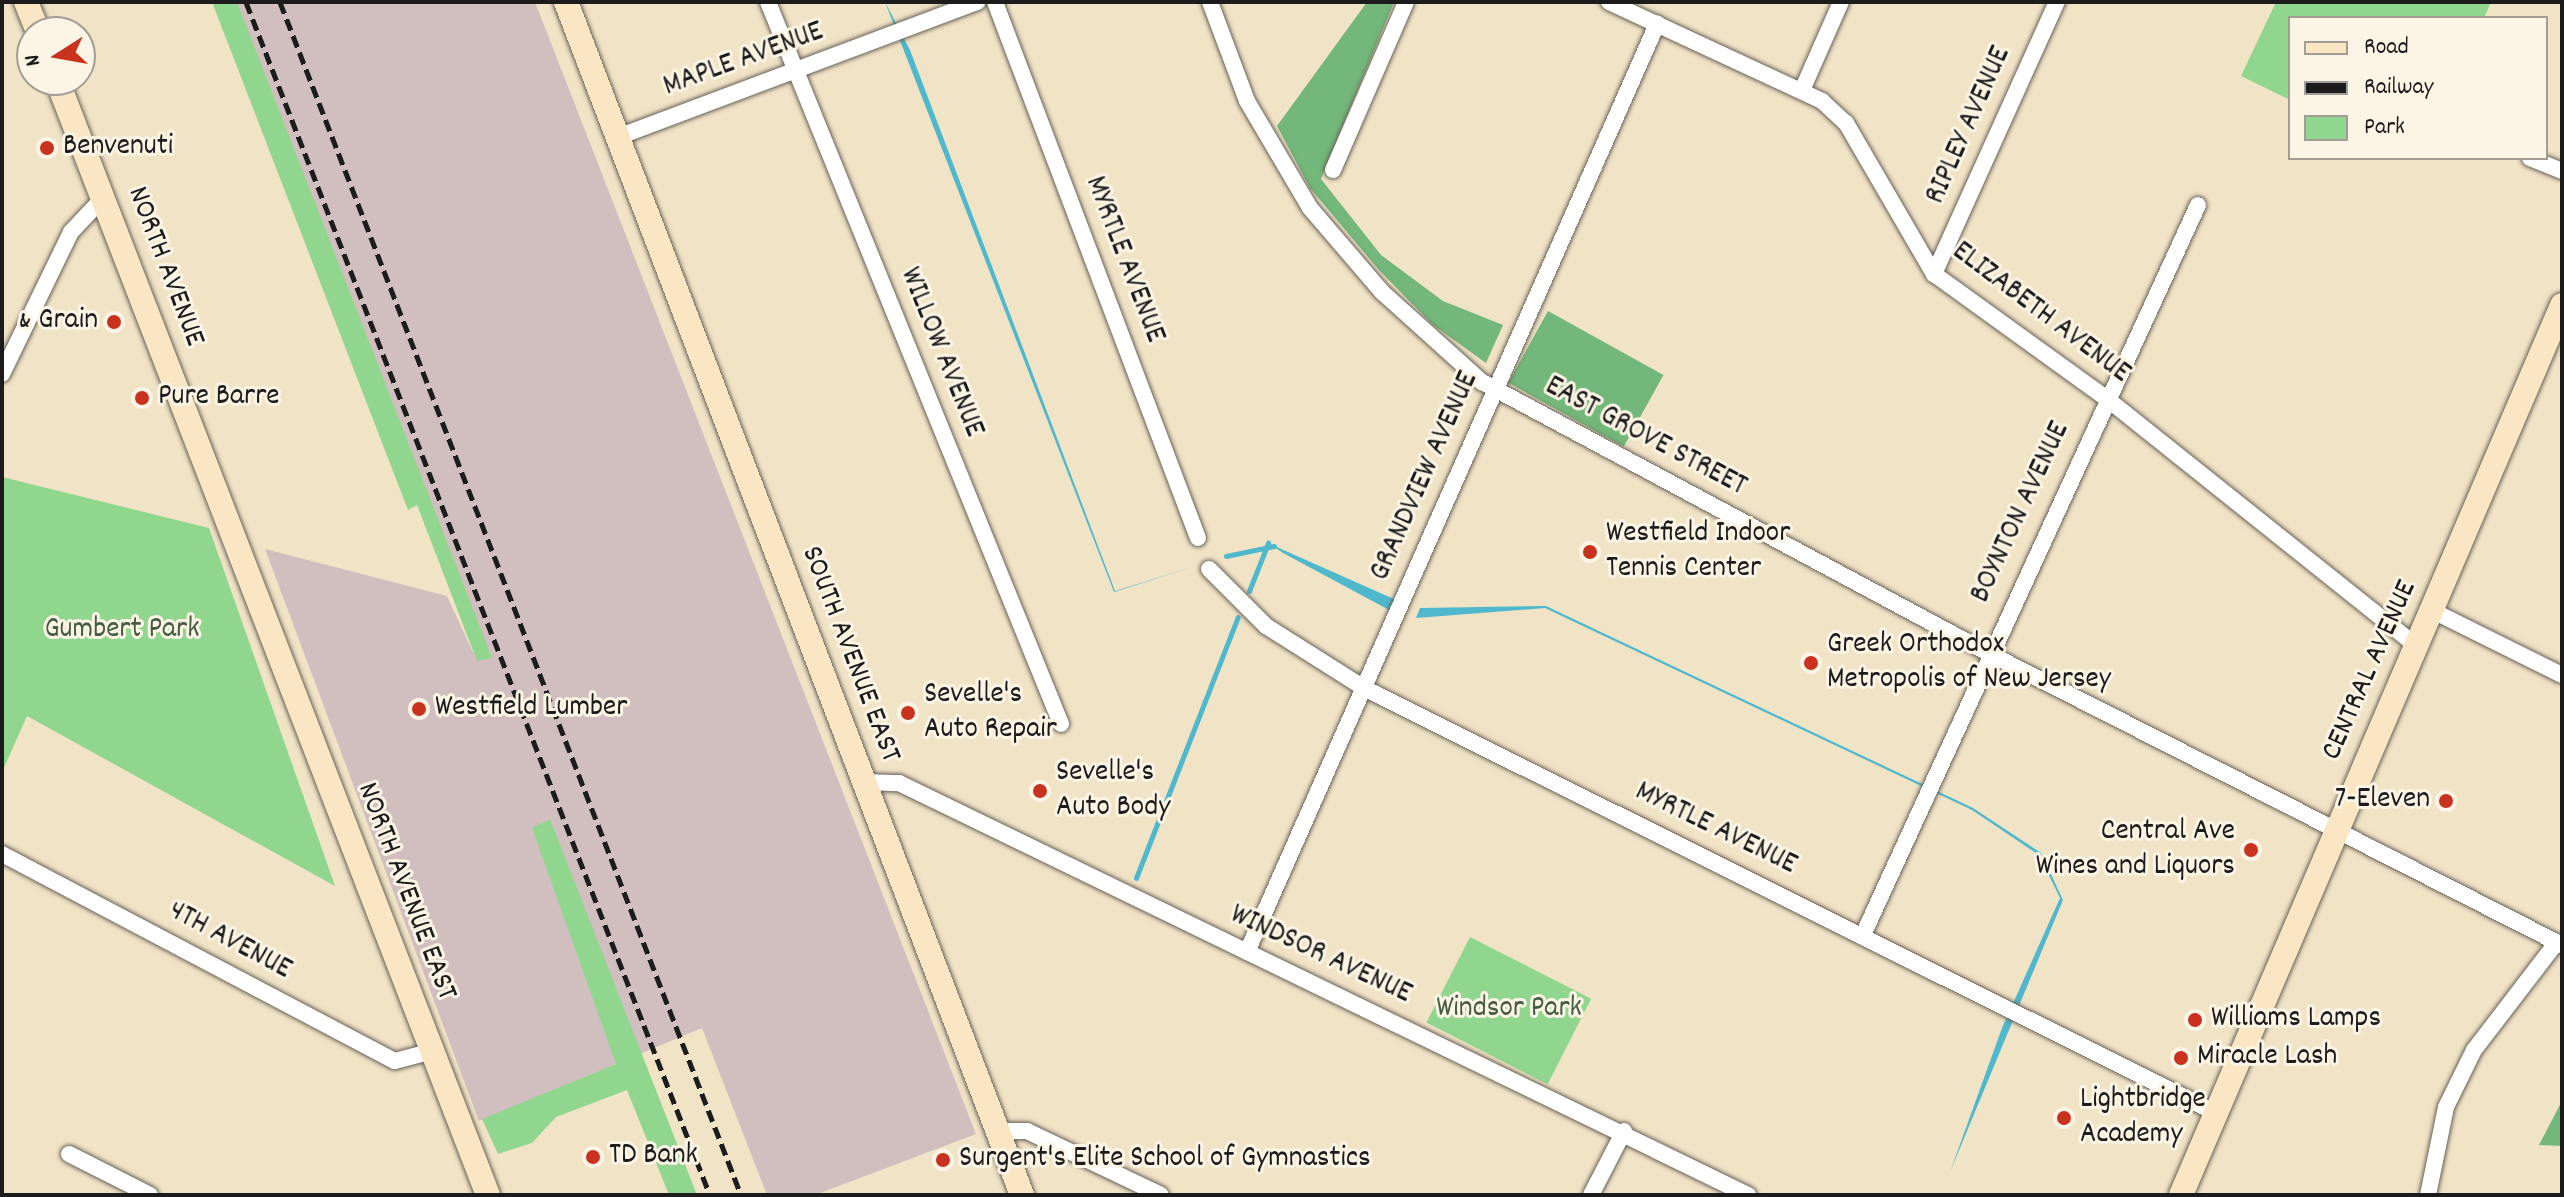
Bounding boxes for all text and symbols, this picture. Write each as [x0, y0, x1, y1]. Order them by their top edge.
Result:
street label: MAPLE AVENUE [659, 15, 829, 107]
north arrow [16, 16, 96, 96]
legend [2288, 16, 2548, 160]
text: Road [2364, 31, 2409, 65]
street label: RIPLEY AVENUE [1919, 42, 2021, 210]
text: N [18, 52, 50, 69]
text: Railway [2364, 71, 2433, 105]
text: Park [2364, 111, 2405, 145]
place label: Benvenuti [63, 130, 173, 166]
marker: Benvenuti [38, 139, 56, 157]
street label: MYRTLE AVENUE [1075, 172, 1171, 348]
street label: NORTH AVENUE [117, 182, 211, 352]
street label: ELIZABETH AVENUE [1944, 235, 2136, 393]
street label: WILLOW AVENUE [890, 263, 990, 443]
place label: & Grain [18, 304, 98, 340]
marker: & Grain [105, 313, 123, 331]
street label: GRANDVIEW AVENUE [1364, 367, 1488, 587]
street label: EAST GROVE STREET [1538, 370, 1752, 506]
place label: Pure Barre [158, 380, 279, 416]
marker: Pure Barre [133, 389, 151, 407]
street label: BOYNTON AVENUE [1964, 417, 2080, 609]
place label: Westfield Indoor Tennis Center [1606, 517, 1790, 588]
street label: SOUTH AVENUE EAST [791, 542, 907, 768]
marker: Westfield Indoor Tennis Center [1581, 543, 1599, 561]
street label: CENTRAL AVENUE [2315, 576, 2427, 766]
park label: Gumbert Park [44, 613, 200, 649]
place label: Greek Orthodox Metropolis of New Jersey [1827, 628, 2111, 698]
marker: Greek Orthodox Metropolis of New Jersey [1802, 654, 1820, 672]
place label: Sevelle's Auto Repair [924, 678, 1057, 748]
place label: Westfield Lumber [435, 691, 627, 727]
marker: Westfield Lumber [410, 700, 428, 718]
marker: Sevelle's Auto Repair [899, 704, 917, 722]
place label: Sevelle's Auto Body [1056, 756, 1170, 826]
street label: MYRTLE AVENUE [1628, 775, 1802, 885]
street label: NORTH AVENUE EAST [347, 778, 463, 1006]
marker: Sevelle's Auto Body [1031, 782, 1049, 800]
place label: 7-Eleven [2335, 783, 2430, 819]
marker: 7-Eleven [2437, 792, 2455, 810]
place label: Central Ave Wines and Liquors [2036, 815, 2235, 886]
marker: Central Ave Wines and Liquors [2242, 841, 2260, 859]
street label: 4TH AVENUE [161, 895, 297, 989]
street label: WINDSOR AVENUE [1224, 898, 1416, 1014]
park label: Windsor Park [1436, 992, 1582, 1028]
place label: Williams Lamps [2211, 1002, 2381, 1038]
marker: Williams Lamps [2186, 1011, 2204, 1029]
place label: Miracle Lash [2197, 1040, 2337, 1076]
marker: Miracle Lash [2172, 1049, 2190, 1067]
place label: Lightbridge Academy [2080, 1083, 2206, 1154]
marker: Lightbridge Academy [2055, 1109, 2073, 1127]
place label: TD Bank [609, 1139, 698, 1175]
place label: Surgent's Elite School of Gymnastics [959, 1142, 1371, 1178]
marker: TD Bank [584, 1148, 602, 1166]
marker: Surgent's Elite School of Gymnastics [934, 1151, 952, 1169]

